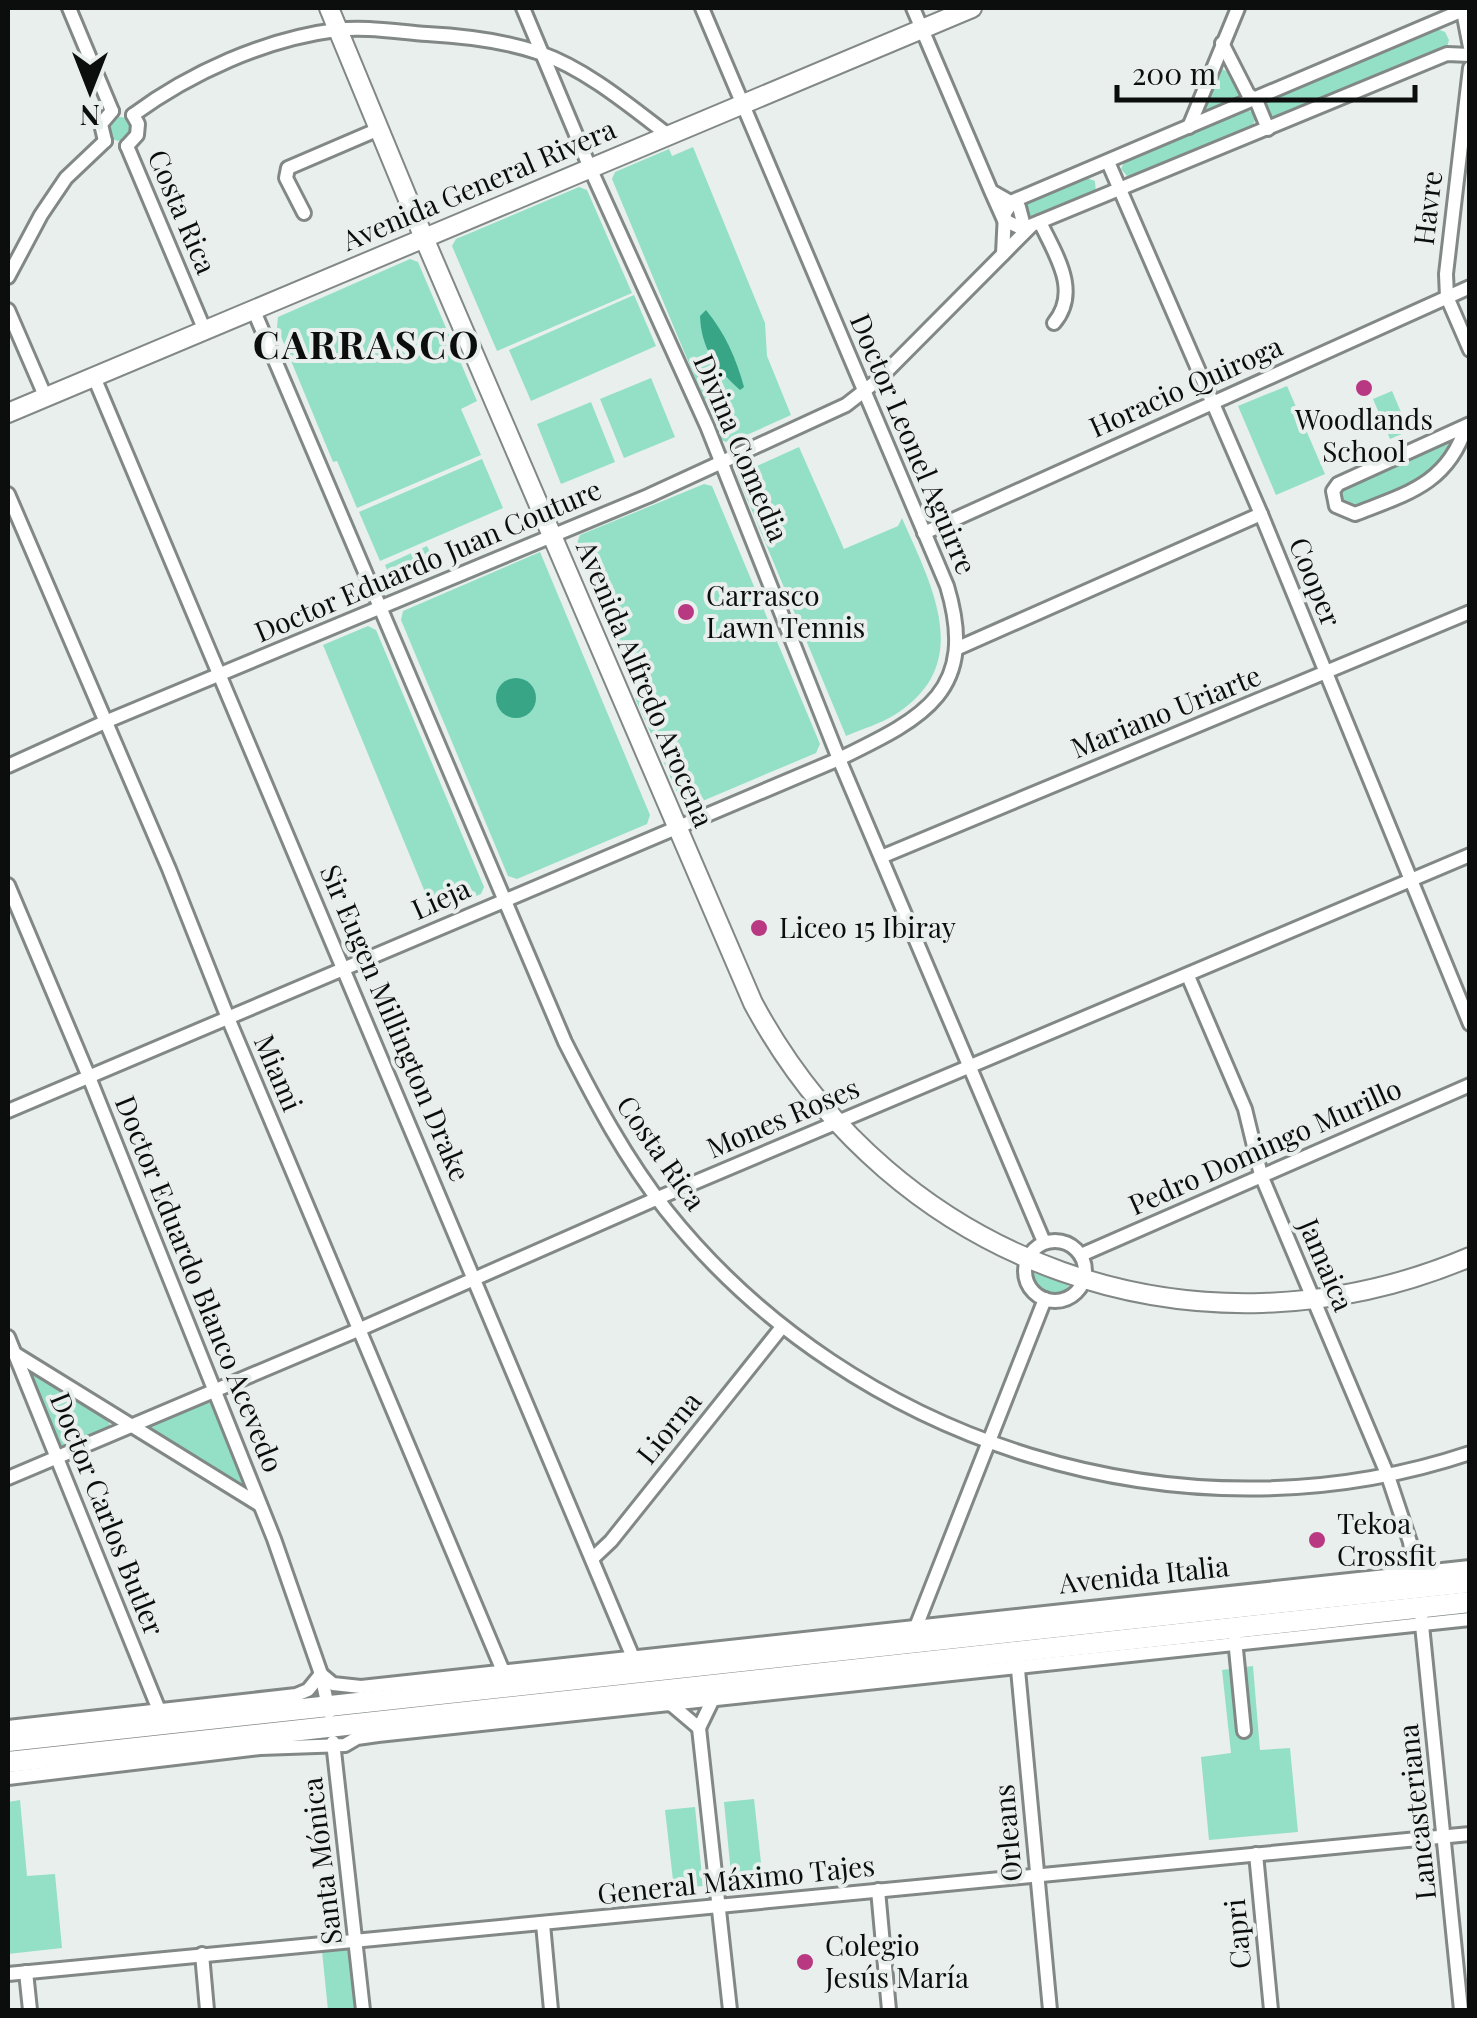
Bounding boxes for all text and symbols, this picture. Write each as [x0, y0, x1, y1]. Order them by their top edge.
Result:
north arrow [40, 40, 140, 140]
scale bar [1117, 40, 1414, 102]
text: 200 m [1132, 53, 1217, 93]
text: N [80, 98, 100, 135]
street label: Avenida General Rivera [335, 109, 621, 258]
street label: Costa Rica [141, 144, 226, 279]
street label: Havre [1404, 169, 1449, 247]
street label: Doctor Leonel Aguirre [843, 307, 986, 579]
district label: CARRASCO [253, 318, 481, 369]
street label: Horacio Quiroga [1083, 327, 1288, 445]
street label: Divina Comedia [686, 348, 798, 547]
marker: Woodlands School [1353, 377, 1375, 399]
place label: Woodlands School [1294, 400, 1433, 469]
street label: Doctor Eduardo Juan Couture [248, 470, 606, 650]
street label: Cooper [1282, 531, 1351, 632]
street label: Avenida Alfredo Arocena [569, 533, 724, 832]
place label: Carrasco Lawn Tennis [706, 576, 865, 645]
marker: Carrasco Lawn Tennis [675, 601, 697, 623]
street label: Mariano Uriarte [1065, 656, 1266, 766]
street label: Sir Eugen Millington Drake [313, 859, 480, 1186]
street label: Lieja [405, 868, 475, 927]
place label: Liceo 15 Ibiray [779, 908, 956, 945]
marker: Liceo 15 Ibiray [748, 917, 770, 939]
street label: Miami [247, 1029, 312, 1116]
street label: Mones Roses [700, 1068, 864, 1165]
street label: Pedro Domingo Murillo [1122, 1069, 1407, 1222]
street label: Costa Rica [609, 1088, 715, 1217]
street label: Doctor Eduardo Blanco Acevedo [108, 1090, 293, 1477]
street label: Jamaica [1291, 1212, 1363, 1316]
street label: Liorna [627, 1383, 708, 1471]
street label: Doctor Carlos Butler [43, 1386, 174, 1641]
place label: Tekoa Crossfit [1337, 1504, 1437, 1573]
marker: Tekoa Crossfit [1306, 1529, 1328, 1551]
street label: Avenida Italia [1056, 1546, 1231, 1601]
street label: Lancasteriana [1388, 1722, 1443, 1902]
street label: Santa Mónica [292, 1776, 349, 1947]
street label: Orleans [984, 1783, 1029, 1883]
street label: General Máximo Tajes [595, 1846, 876, 1911]
street label: Capri [1215, 1898, 1258, 1971]
place label: Colegio Jesús María [824, 1926, 969, 1995]
marker: Colegio Jesús María [794, 1951, 816, 1973]

